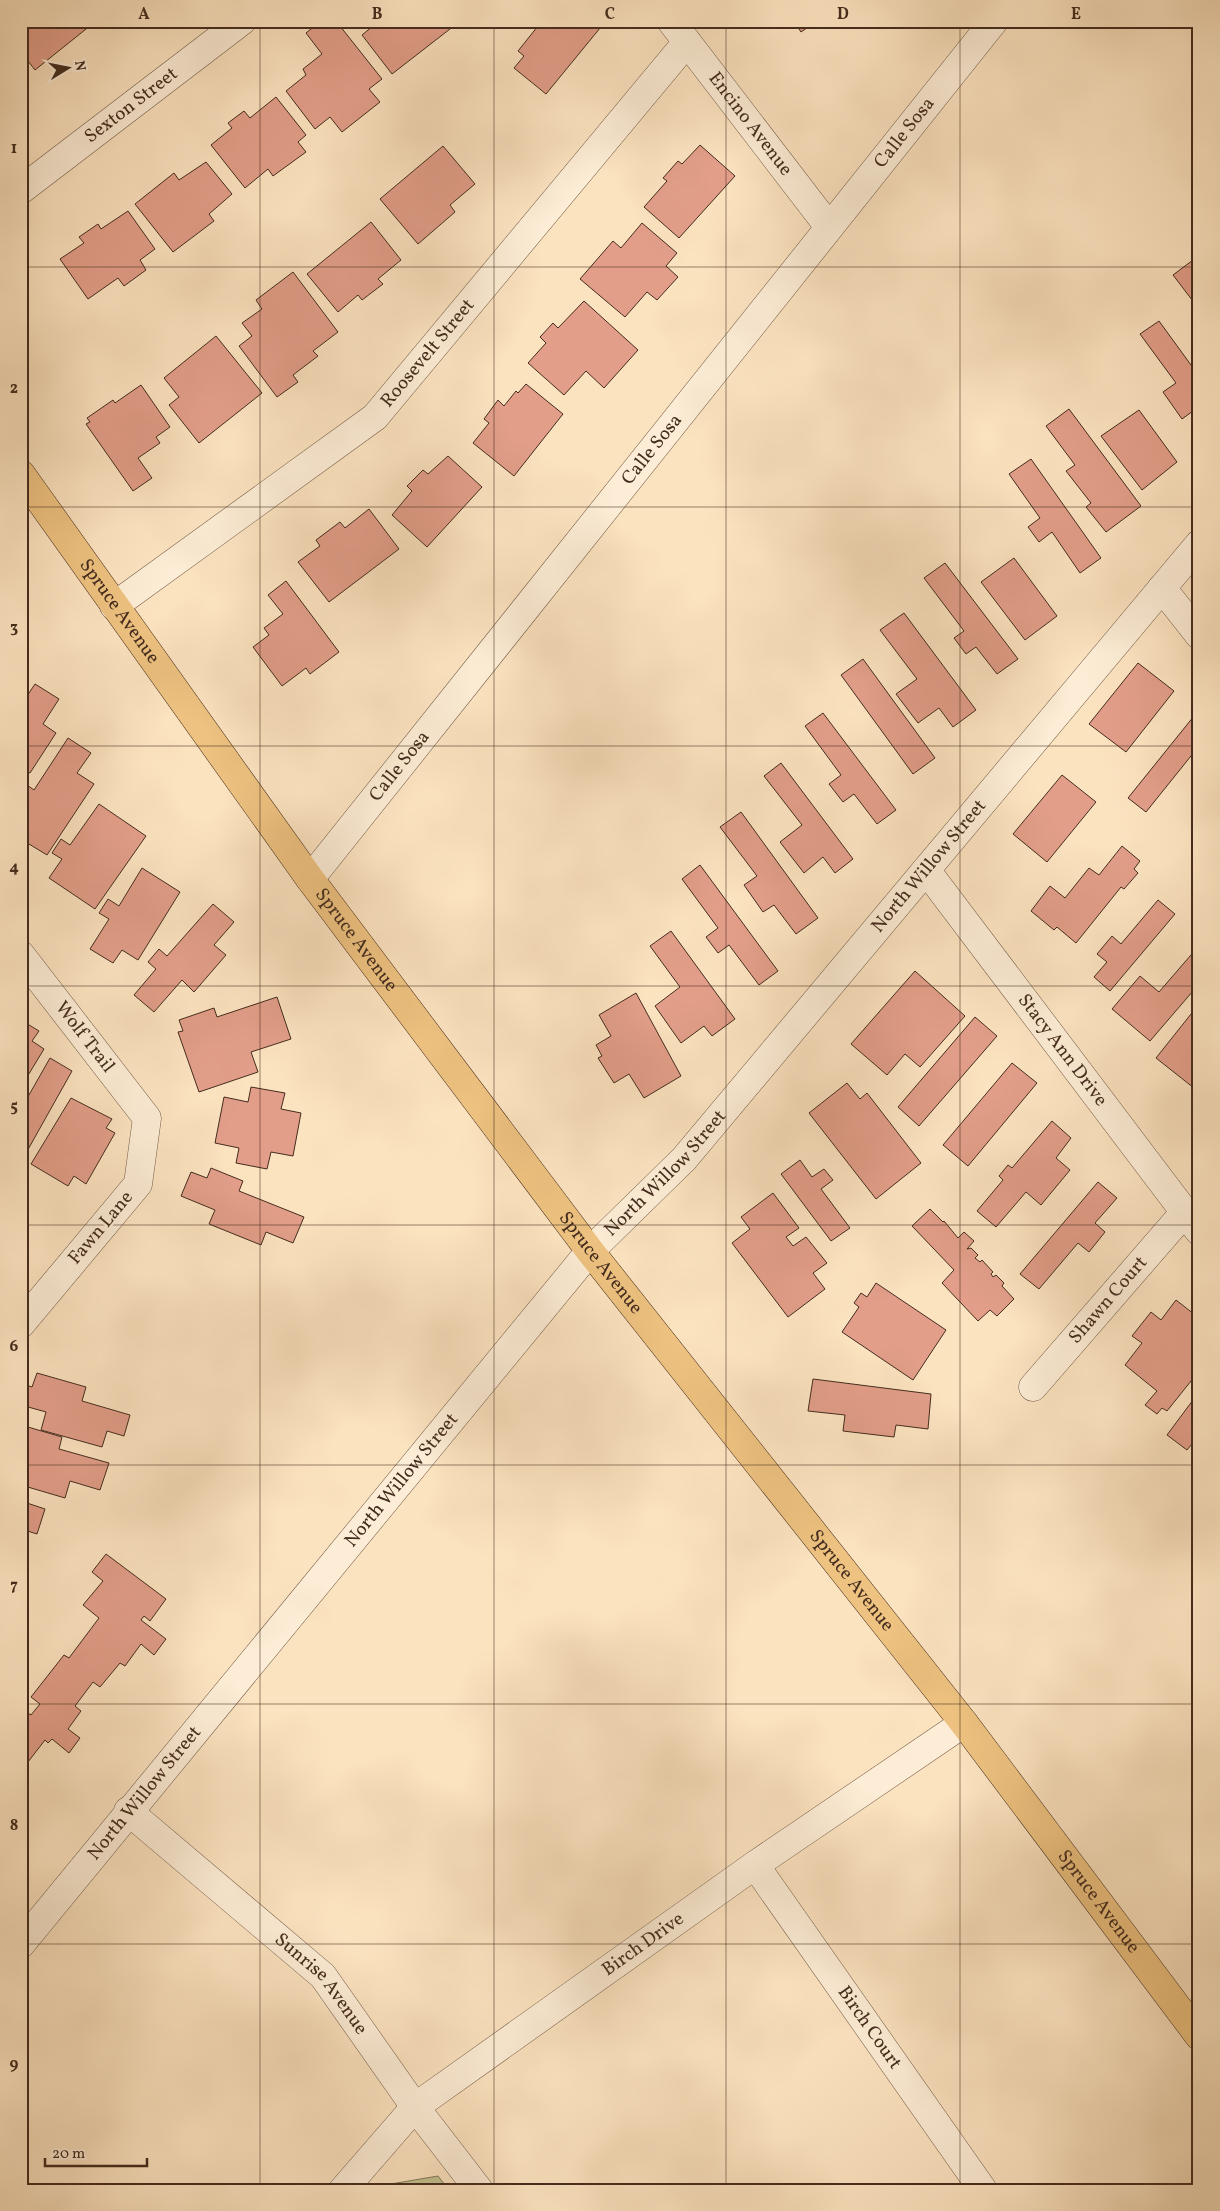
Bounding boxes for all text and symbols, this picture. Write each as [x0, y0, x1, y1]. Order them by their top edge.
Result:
text: A [138, 4, 150, 26]
text: B [372, 4, 383, 26]
text: C [605, 4, 615, 26]
text: D [837, 4, 849, 26]
text: E [1071, 4, 1081, 26]
north arrow [42, 42, 92, 92]
text: N [69, 59, 90, 73]
street label: Sexton Street [79, 61, 184, 150]
street label: Encino Avenue [702, 67, 798, 181]
street label: Calle Sosa [868, 92, 941, 174]
text: 1 [11, 138, 17, 160]
street label: Roosevelt Street [375, 293, 481, 413]
text: 2 [10, 378, 18, 400]
street label: Calle Sosa [616, 409, 689, 491]
street label: Spruce Avenue [73, 554, 166, 669]
text: 3 [10, 617, 18, 639]
street label: Calle Sosa [363, 725, 436, 807]
street label: North Willow Street [866, 794, 993, 939]
text: 4 [9, 857, 19, 879]
street label: Spruce Avenue [308, 883, 404, 997]
street label: Stacy Ann Drive [1011, 989, 1113, 1112]
street label: Wolf Trail [49, 996, 121, 1079]
text: 5 [10, 1096, 18, 1118]
street label: North Willow Street [599, 1104, 733, 1243]
street label: Fawn Lane [62, 1186, 140, 1270]
street label: Spruce Avenue [552, 1206, 648, 1320]
street label: Shawn Court [1063, 1250, 1154, 1350]
text: 6 [10, 1336, 19, 1358]
street label: North Willow Street [339, 1407, 465, 1553]
street label: Spruce Avenue [803, 1524, 900, 1637]
text: 7 [10, 1575, 18, 1597]
street label: North Willow Street [82, 1720, 208, 1866]
text: 8 [10, 1815, 18, 1837]
street label: Spruce Avenue [1051, 1845, 1146, 1959]
street label: Birch Drive [597, 1906, 690, 1983]
street label: Sunrise Avenue [269, 1927, 373, 2040]
street label: Birch Court [831, 1981, 908, 2075]
text: 9 [10, 2054, 19, 2076]
scale bar [45, 2136, 148, 2168]
text: 20 m [52, 2144, 85, 2165]

